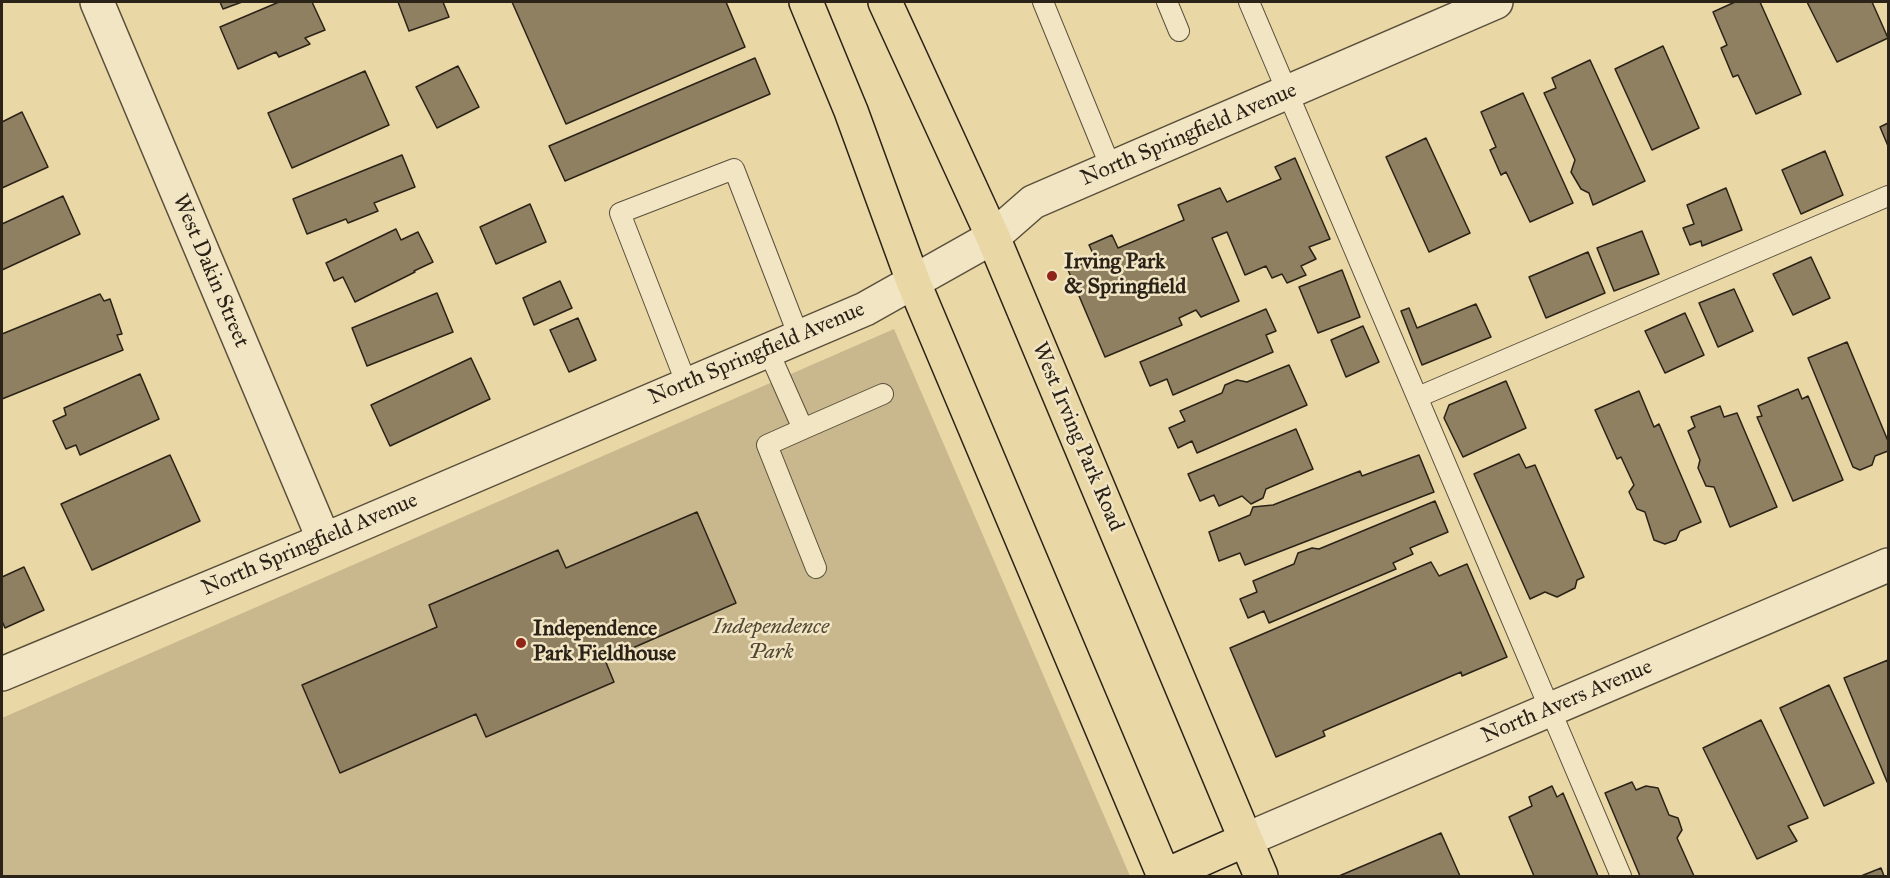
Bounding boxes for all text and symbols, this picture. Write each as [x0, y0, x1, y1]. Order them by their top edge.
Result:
street label: North Springfield Avenue [1077, 78, 1301, 192]
street label: West Dakin Street [166, 190, 254, 352]
place label: Irving Park & Springfield [1064, 250, 1186, 302]
marker: Irving Park & Springfield [1045, 269, 1059, 283]
street label: North Springfield Avenue [645, 297, 869, 411]
street label: West Irving Park Road [1025, 339, 1129, 535]
street label: North Springfield Avenue [198, 488, 422, 602]
park label: Independence Park [713, 615, 829, 666]
place label: Independence Park Fieldhouse [533, 617, 676, 668]
marker: Independence Park Fieldhouse [514, 636, 528, 650]
street label: North Avers Avenue [1478, 654, 1656, 750]

